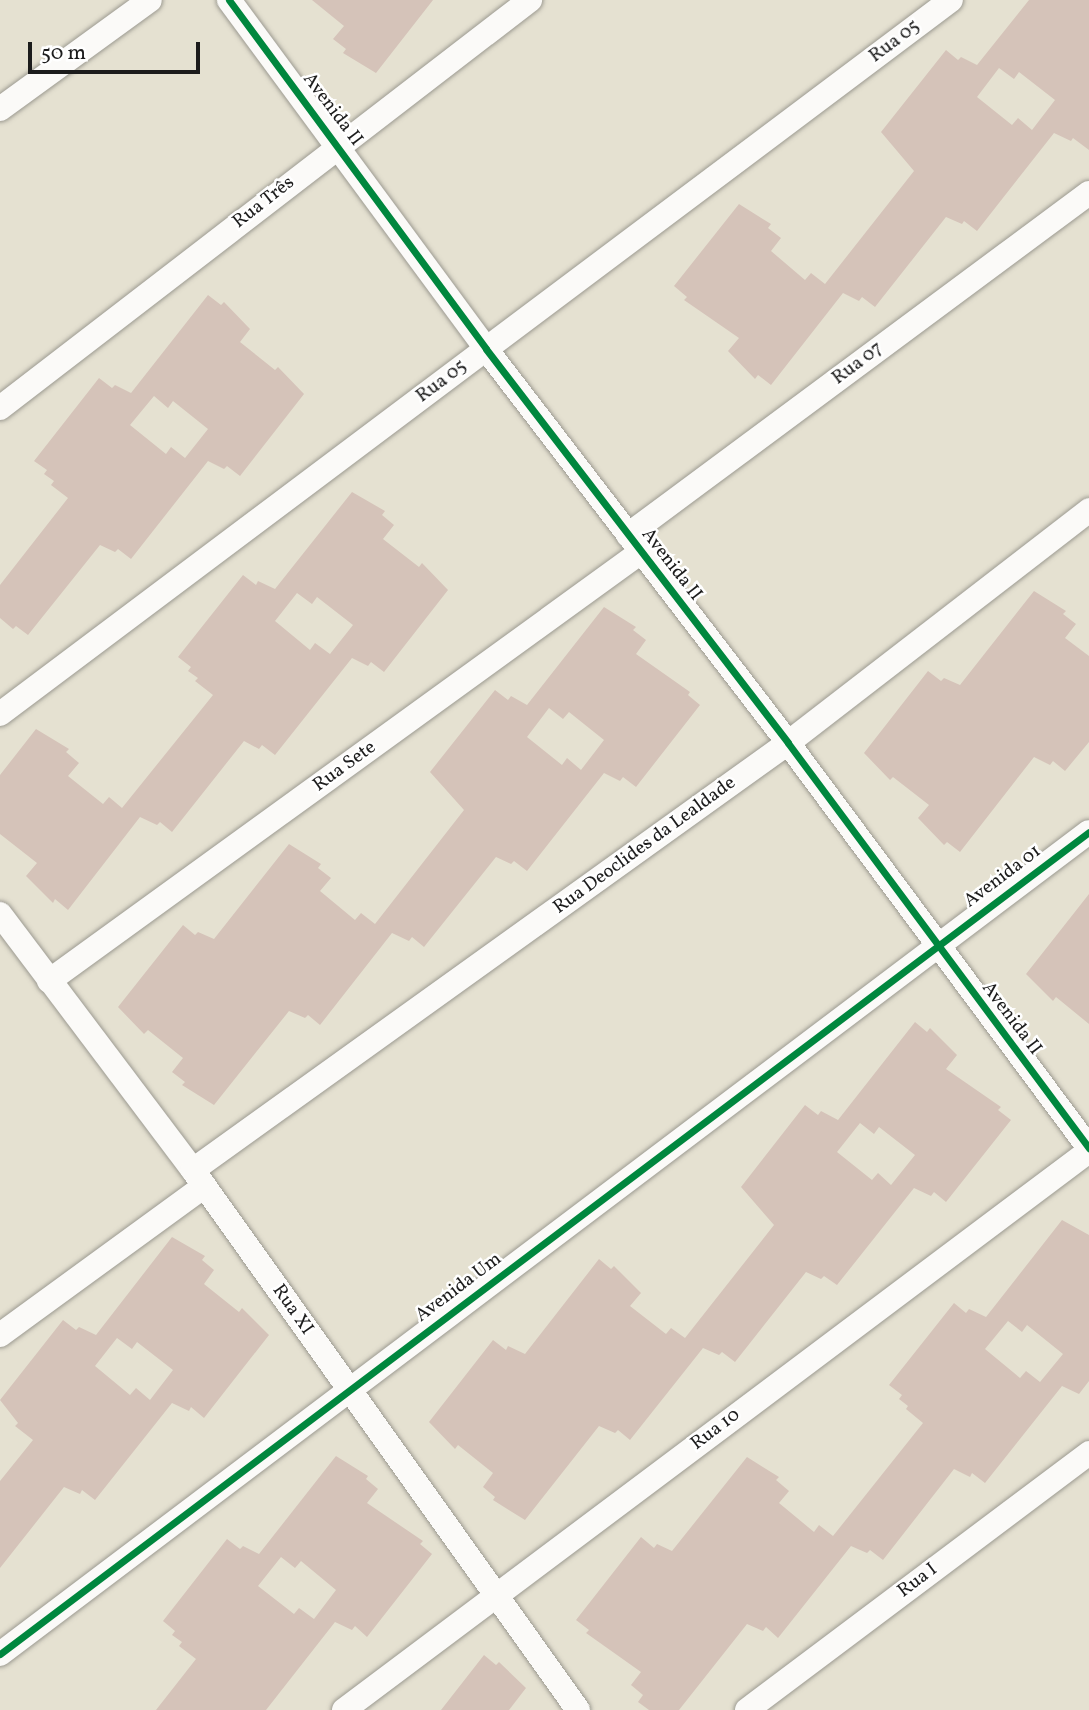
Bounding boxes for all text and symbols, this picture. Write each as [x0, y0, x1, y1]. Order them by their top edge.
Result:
street label: Rua 05 [865, 16, 925, 68]
scale bar [32, 28, 203, 72]
text: 50 m [41, 39, 86, 68]
street label: Avenida II [297, 69, 367, 151]
street label: Rua Três [228, 172, 300, 234]
street label: Rua 07 [828, 338, 888, 390]
street label: Rua 05 [412, 356, 472, 408]
street label: Avenida II [636, 524, 706, 606]
street label: Rua Sete [309, 737, 381, 797]
street label: Rua Deoclides da Lealdade [549, 772, 741, 920]
street label: Avenida 01 [960, 841, 1046, 913]
street label: Avenida II [976, 978, 1046, 1060]
street label: Avenida Um [412, 1248, 506, 1328]
street label: Rua XI [266, 1280, 318, 1340]
street label: Rua 10 [687, 1404, 745, 1456]
street label: Rua I [894, 1559, 942, 1603]

